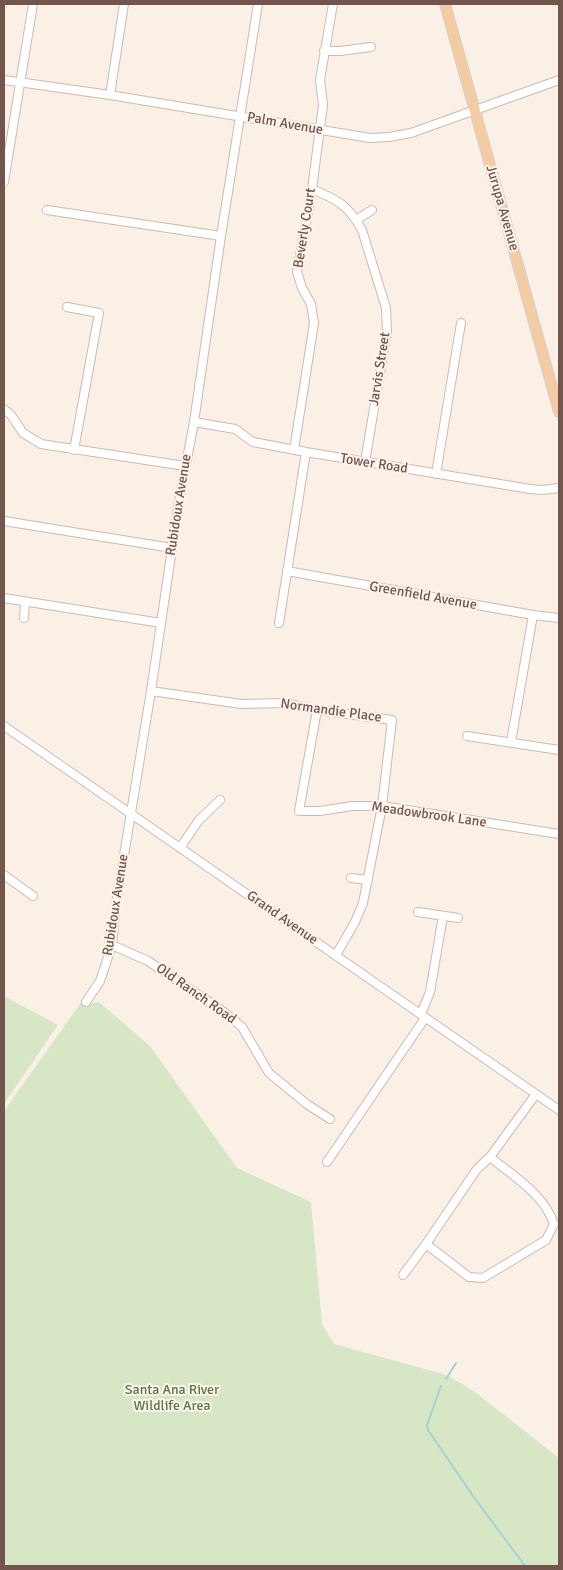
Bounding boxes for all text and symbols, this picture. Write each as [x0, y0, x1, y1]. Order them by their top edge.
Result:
street label: Palm Avenue [246, 109, 324, 139]
street label: Jurupa Avenue [482, 163, 522, 253]
street label: Beverly Court [290, 187, 320, 269]
street label: Jarvis Street [366, 331, 394, 407]
street label: Tower Road [339, 450, 409, 478]
street label: Rubidoux Avenue [163, 453, 195, 557]
street label: Greenfield Avenue [368, 578, 478, 614]
street label: Normandie Place [279, 696, 383, 726]
street label: Meadowbrook Lane [370, 799, 488, 831]
street label: Rubidoux Avenue [100, 853, 132, 957]
street label: Grand Avenue [243, 887, 321, 949]
street label: Old Ranch Road [153, 960, 239, 1028]
park label: Santa Ana River Wildlife Area [125, 1382, 219, 1414]

